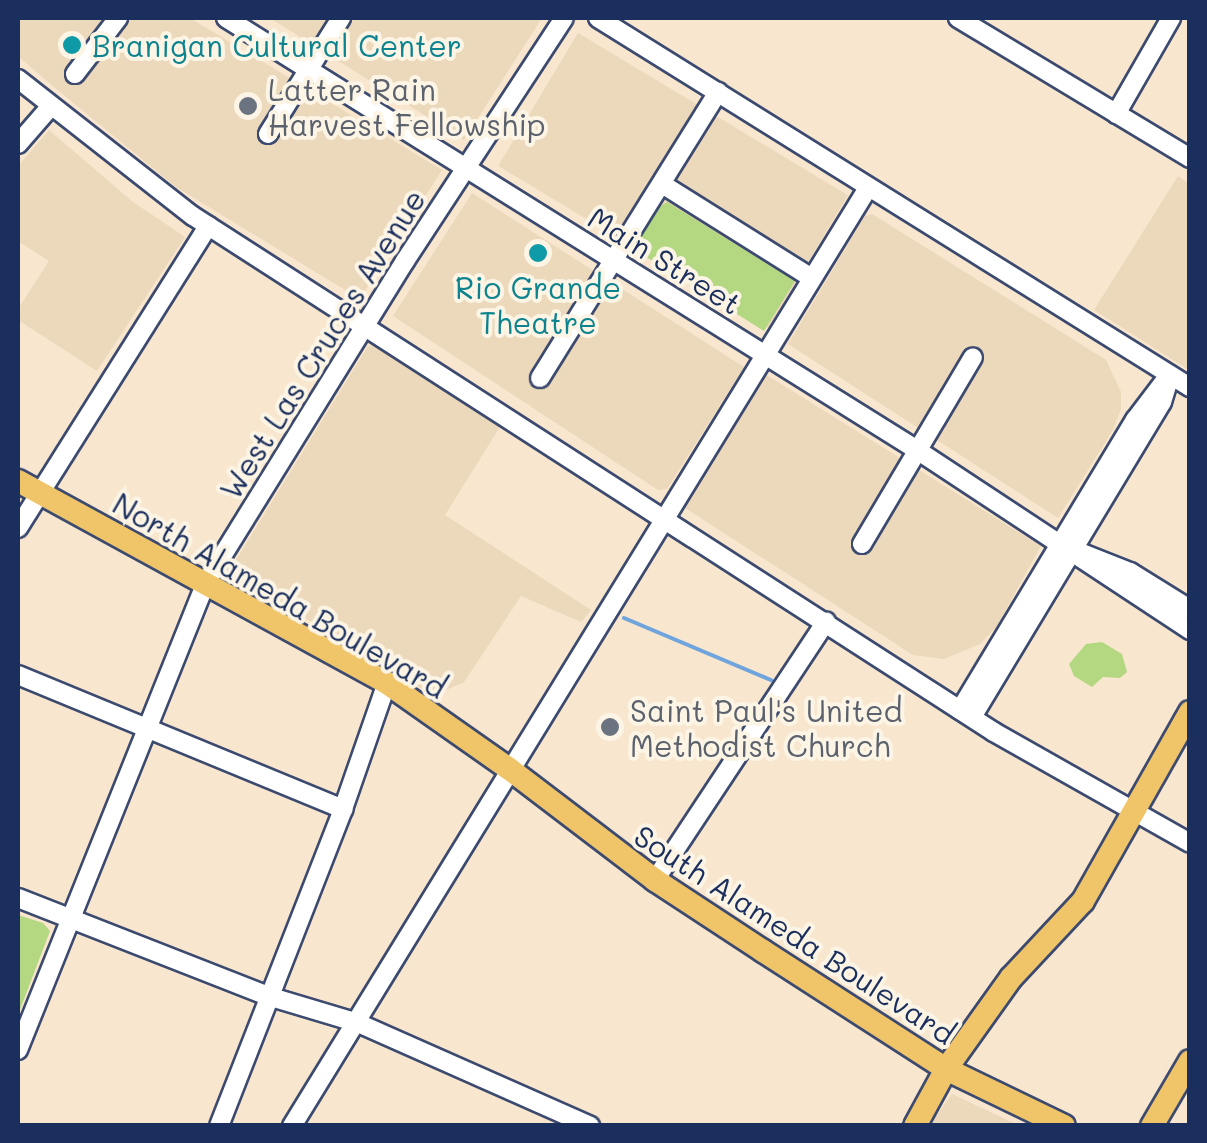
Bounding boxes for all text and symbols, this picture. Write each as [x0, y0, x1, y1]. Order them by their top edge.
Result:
place label: Branigan Cultural Center [92, 27, 462, 63]
marker: Branigan Cultural Center [61, 34, 83, 56]
place label: Latter Rain Harvest Fellowship [268, 71, 546, 142]
marker: Latter Rain Harvest Fellowship [237, 95, 259, 117]
street label: West Las Cruces Avenue [212, 183, 432, 505]
street label: Main Street [582, 199, 748, 321]
marker: Rio Grande Theatre [527, 242, 549, 264]
place label: Rio Grande Theatre [455, 269, 621, 340]
street label: North Alameda Boulevard [107, 485, 453, 705]
place label: Saint Paul's United Methodist Church [630, 692, 903, 762]
marker: Saint Paul's United Methodist Church [599, 716, 621, 738]
street label: South Alameda Boulevard [628, 817, 962, 1051]

